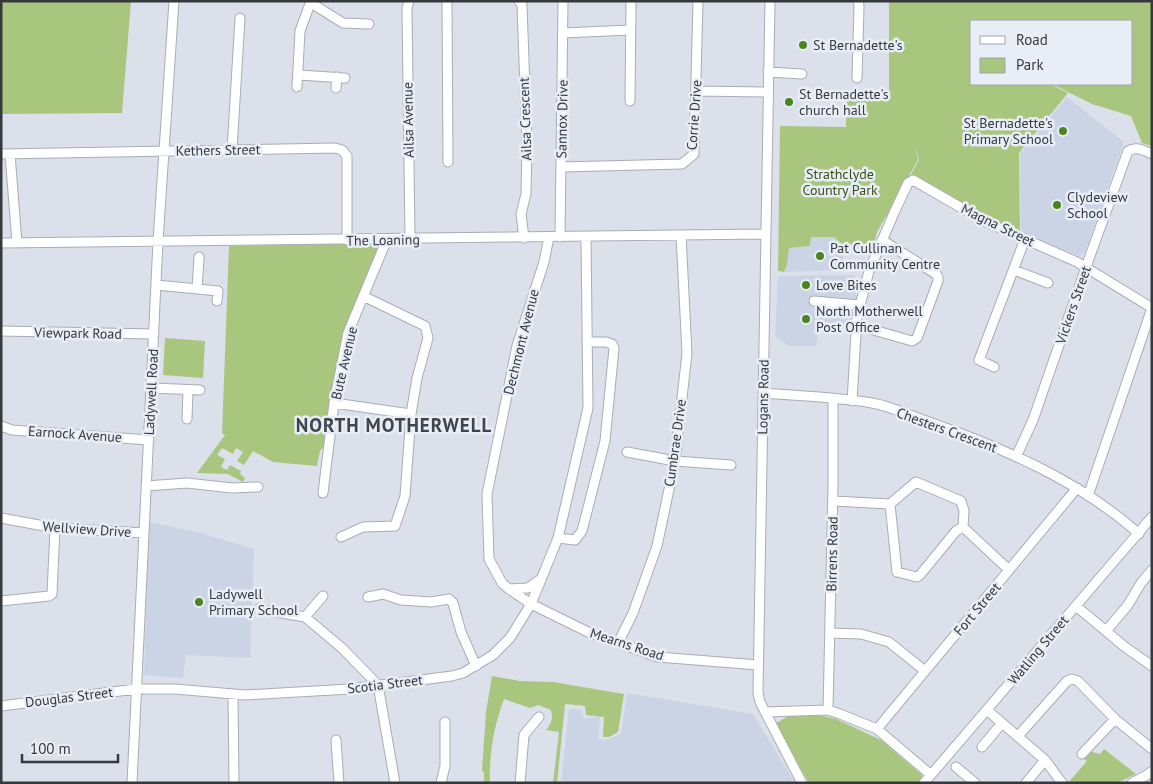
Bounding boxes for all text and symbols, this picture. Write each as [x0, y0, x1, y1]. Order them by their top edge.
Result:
legend [970, 20, 1133, 85]
text: Road [1016, 30, 1048, 49]
place label: St Bernadette's [813, 36, 903, 54]
marker: St Bernadette's [797, 39, 809, 51]
text: Park [1016, 55, 1044, 74]
street label: Ailsa Crescent [515, 77, 535, 161]
street label: Sannox Drive [552, 79, 572, 159]
street label: Corrie Drive [683, 79, 705, 151]
street label: Ailsa Avenue [398, 82, 418, 158]
place label: St Bernadette's church hall [799, 85, 889, 119]
marker: St Bernadette's church hall [783, 96, 795, 108]
place label: St Bernadette's Primary School [963, 114, 1053, 148]
marker: St Bernadette's Primary School [1057, 125, 1069, 137]
street label: Kethers Street [176, 140, 261, 160]
park label: Strathclyde Country Park [802, 165, 878, 199]
place label: Clydeview School [1067, 188, 1128, 222]
street label: Magna Street [958, 199, 1038, 251]
marker: Clydeview School [1051, 199, 1063, 211]
street label: The Loaning [346, 230, 420, 250]
place label: Pat Cullinan Community Centre [830, 239, 940, 273]
marker: Pat Cullinan Community Centre [814, 250, 826, 262]
street label: Vickers Street [1051, 263, 1095, 348]
place label: Love Bites [816, 276, 877, 294]
marker: Love Bites [800, 279, 812, 291]
street label: Dechmont Avenue [499, 287, 543, 397]
place label: North Motherwell Post Office [816, 302, 923, 336]
marker: North Motherwell Post Office [800, 313, 812, 325]
street label: Viewpark Road [33, 323, 122, 343]
street label: Bute Avenue [327, 325, 361, 401]
street label: Ladywell Road [140, 348, 162, 436]
street label: Logans Road [753, 359, 773, 435]
street label: Cumbrae Drive [660, 398, 690, 488]
street label: Chesters Crescent [894, 403, 1000, 457]
district label: NORTH MOTHERWELL [296, 413, 492, 437]
street label: Earnock Avenue [27, 422, 123, 446]
street label: Birrens Road [822, 516, 842, 592]
street label: Wellview Drive [42, 517, 132, 541]
street label: Fort Street [949, 578, 1005, 639]
place label: Ladywell Primary School [209, 585, 298, 619]
marker: Ladywell Primary School [193, 596, 205, 608]
street label: Watling Street [1004, 611, 1072, 688]
street label: Mearns Road [588, 624, 666, 664]
street label: Scotia Street [346, 670, 424, 698]
street label: Douglas Street [24, 683, 114, 711]
scale bar [22, 732, 119, 764]
text: 100 m [30, 739, 71, 758]

